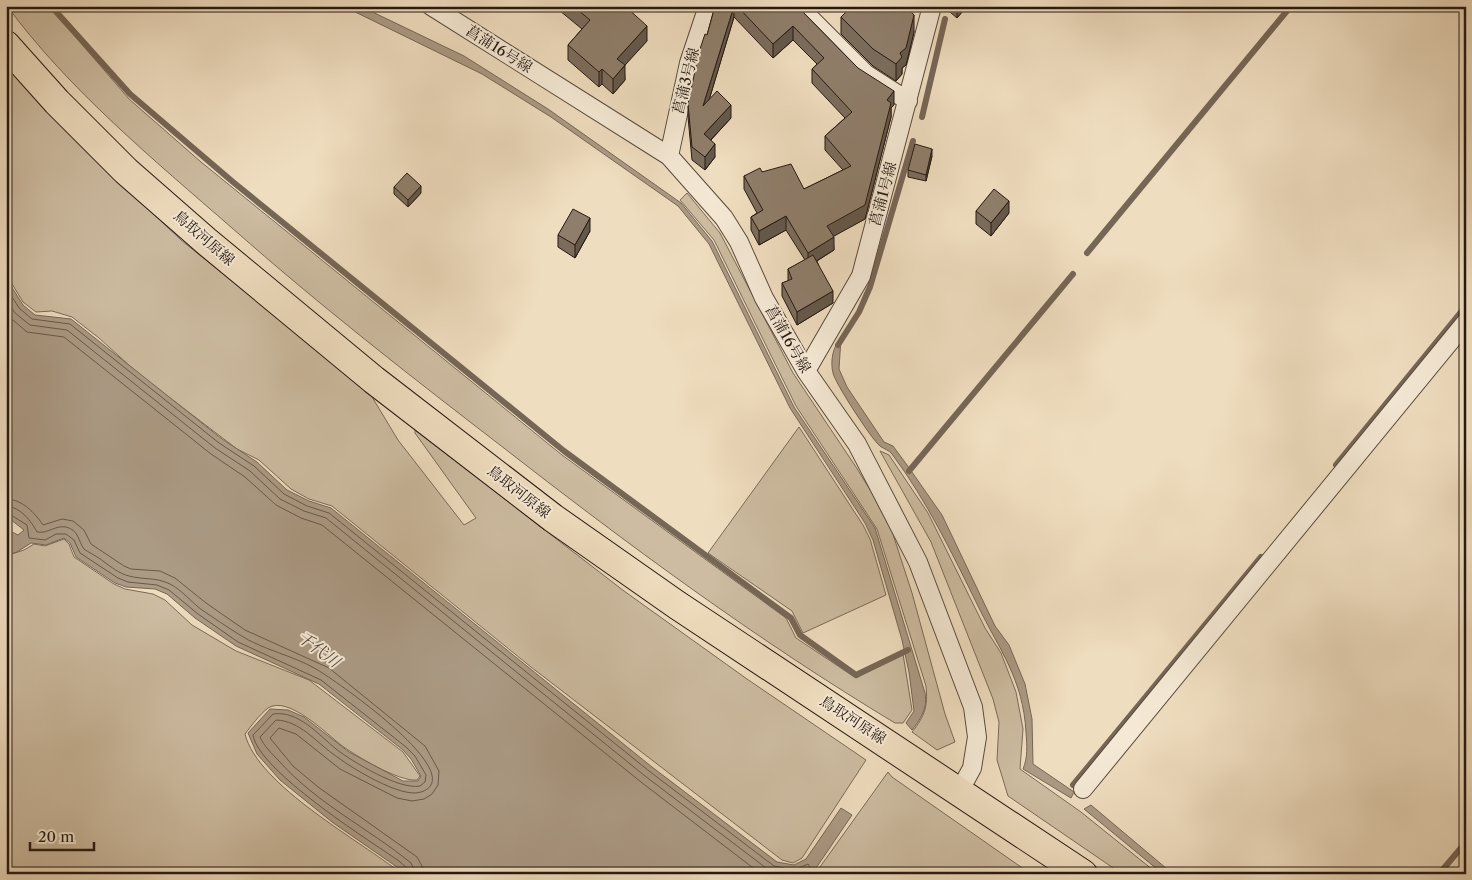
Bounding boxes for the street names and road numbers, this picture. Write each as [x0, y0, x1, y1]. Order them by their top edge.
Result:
street label: 菖蒲16号線 [462, 21, 536, 77]
street label: 菖蒲3号線 [668, 45, 703, 116]
street label: 菖蒲1号線 [865, 159, 900, 228]
street label: 鳥取河原線 [170, 206, 239, 269]
street label: 菖蒲16号線 [761, 301, 815, 376]
street label: 鳥取河原線 [484, 461, 555, 522]
street label: 鳥取河原線 [817, 691, 890, 748]

